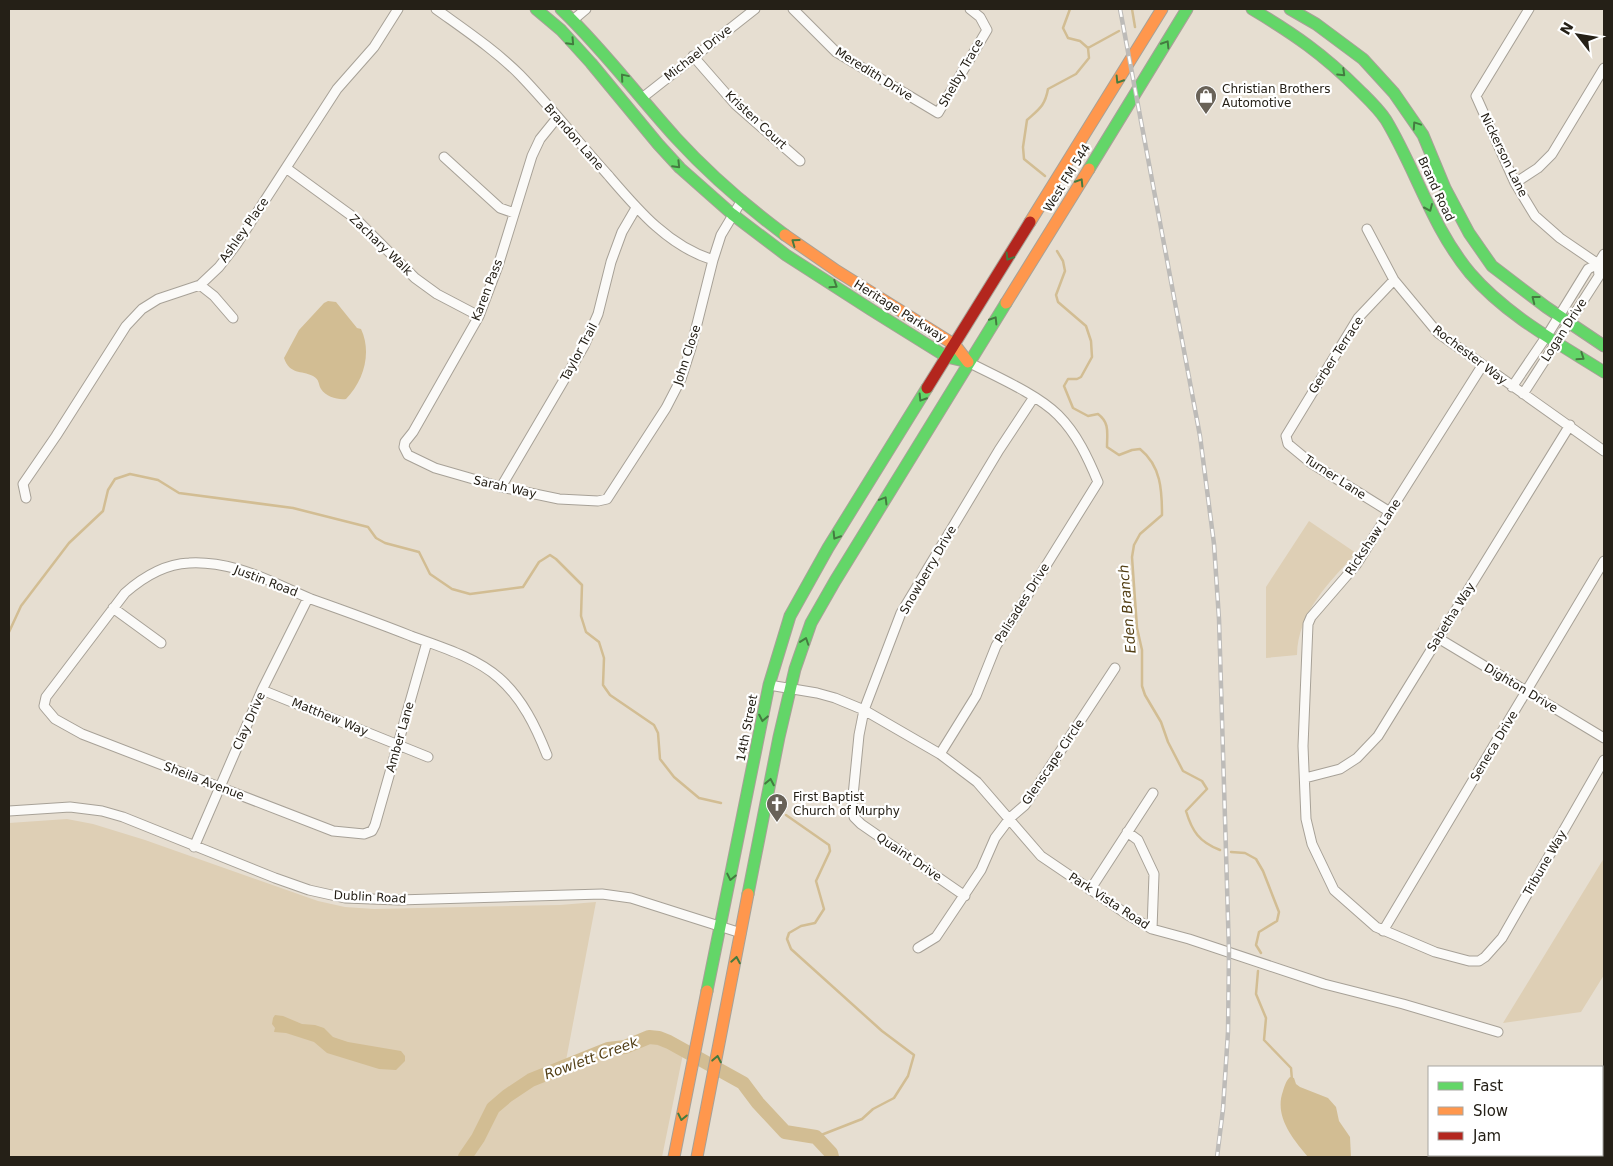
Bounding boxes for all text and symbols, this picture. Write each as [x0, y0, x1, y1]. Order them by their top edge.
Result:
north arrow [1553, 10, 1603, 60]
text: N [1557, 19, 1577, 37]
street label: Michael Drive [661, 22, 735, 84]
street label: Shelby Trace [936, 36, 986, 110]
one-way arrow [565, 37, 574, 46]
one-way arrow [1159, 41, 1169, 50]
street label: Meredith Drive [833, 45, 915, 103]
one-way arrow [1336, 67, 1345, 76]
one-way arrow [621, 74, 629, 83]
one-way arrow [1116, 75, 1126, 84]
place label: Christian Brothers Automotive [1222, 82, 1330, 110]
shop icon: Christian Brothers Automotive [1194, 84, 1218, 115]
street label: Kristen Court [722, 88, 790, 152]
street label: Brandon Lane [541, 101, 607, 173]
street label: Nickerson Lane [1478, 111, 1530, 199]
one-way arrow [1413, 121, 1422, 131]
street label: West FM 544 [1041, 142, 1093, 214]
street label: Brand Road [1415, 154, 1457, 224]
one-way arrow [671, 159, 680, 168]
one-way arrow [1074, 179, 1084, 188]
street label: Ashley Place [217, 195, 271, 265]
one-way arrow [1422, 203, 1433, 212]
street label: Zachary Walk [347, 212, 415, 278]
one-way arrow [791, 239, 801, 248]
one-way arrow [1006, 252, 1016, 261]
street label: Karen Pass [469, 257, 505, 323]
street label: Heritage Parkway [851, 277, 949, 345]
one-way arrow [828, 279, 837, 289]
one-way arrow [1531, 296, 1541, 305]
street label: Logan Drive [1538, 296, 1590, 364]
street label: Gerber Terrace [1306, 314, 1366, 396]
one-way arrow [988, 317, 998, 326]
street label: Taylor Trail [557, 321, 600, 384]
street label: John Close [670, 323, 703, 388]
street label: Rochester Way [1430, 323, 1510, 387]
one-way arrow [1575, 350, 1584, 360]
one-way arrow [918, 393, 928, 402]
street label: Turner Lane [1301, 451, 1368, 502]
street label: Sarah Way [472, 473, 538, 501]
one-way arrow [878, 496, 887, 505]
street label: Rickshaw Lane [1342, 496, 1404, 578]
street label: Snowberry Drive [897, 523, 959, 617]
one-way arrow [833, 531, 842, 540]
street label: Palisades Drive [992, 561, 1052, 645]
street label: Justin Road [231, 562, 300, 600]
water label: Eden Branch [1115, 564, 1139, 654]
street label: Sabetha Way [1424, 580, 1478, 654]
one-way arrow [799, 638, 809, 646]
street label: Dighton Drive [1482, 661, 1560, 715]
street label: Clay Drive [230, 690, 268, 752]
street label: 14th Street [734, 693, 760, 763]
street label: Matthew Way [290, 695, 370, 739]
street label: Amber Lane [383, 700, 417, 774]
street label: Seneca Drive [1467, 708, 1521, 784]
one-way arrow [758, 713, 769, 722]
street label: Glenscape Circle [1019, 716, 1087, 808]
street label: Sheila Avenue [162, 759, 246, 803]
one-way arrow [764, 777, 775, 786]
place label: First Baptist Church of Murphy [793, 790, 900, 818]
church icon: First Baptist Church of Murphy [765, 792, 789, 823]
street label: Tribune Way [1520, 828, 1569, 899]
street label: Quaint Drive [874, 830, 944, 884]
street label: Park Vista Road [1066, 870, 1152, 932]
one-way arrow [726, 873, 737, 881]
street label: Dublin Road [333, 888, 407, 906]
one-way arrow [730, 955, 740, 964]
water label: Rowlett Creek [542, 1033, 641, 1082]
one-way arrow [711, 1054, 722, 1063]
legend [1428, 1066, 1603, 1156]
text: Fast [1473, 1077, 1503, 1095]
text: Slow [1473, 1102, 1508, 1120]
one-way arrow [677, 1113, 688, 1122]
text: Jam [1472, 1127, 1501, 1145]

